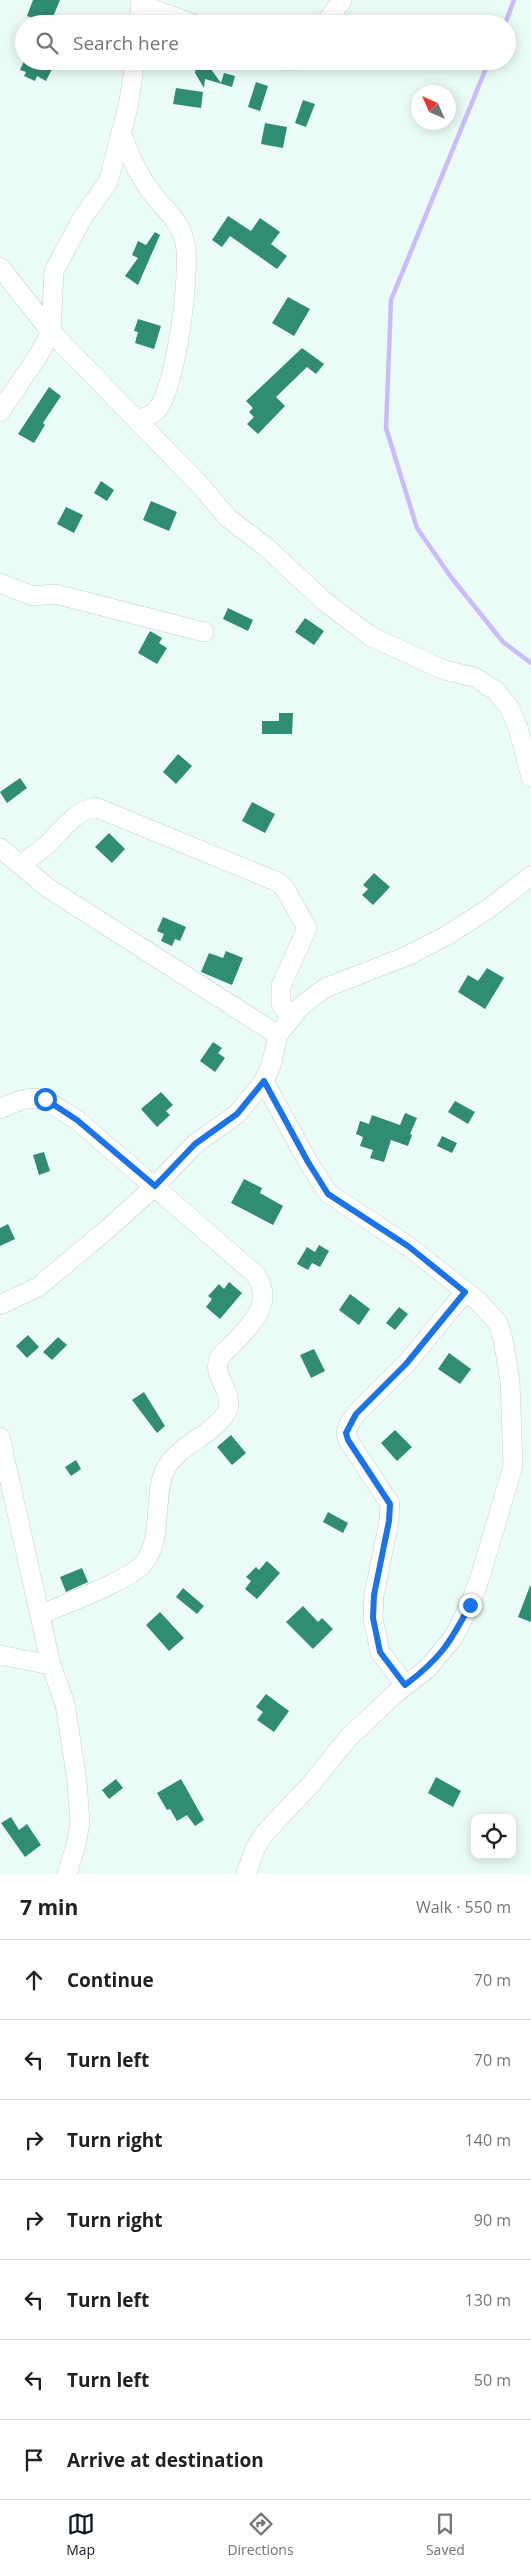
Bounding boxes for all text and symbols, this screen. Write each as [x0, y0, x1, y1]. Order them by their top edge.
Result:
search box [15, 15, 516, 70]
icon: search [33, 29, 61, 57]
text: Search here [73, 30, 179, 56]
north arrow [411, 85, 456, 130]
route start [34, 1088, 57, 1111]
route end [459, 1594, 482, 1617]
map controls [471, 1814, 516, 1859]
button: locate [471, 1814, 516, 1859]
text: 7 min [20, 1893, 78, 1921]
text: Walk · 550 m [416, 1896, 511, 1918]
icon: ahead [20, 1966, 48, 1994]
text: Continue [67, 1967, 154, 1993]
text: 70 m [474, 1969, 511, 1991]
icon: left [20, 2046, 48, 2074]
text: Turn left [67, 2047, 149, 2073]
text: 70 m [474, 2049, 511, 2071]
icon: right [20, 2126, 48, 2154]
text: Turn right [67, 2127, 162, 2153]
text: 140 m [465, 2129, 511, 2151]
icon: right [20, 2206, 48, 2234]
text: Turn right [67, 2207, 162, 2233]
text: 90 m [474, 2209, 511, 2231]
icon: left [20, 2286, 48, 2314]
text: Turn left [67, 2287, 149, 2313]
text: 130 m [465, 2289, 511, 2311]
icon: left [20, 2366, 48, 2394]
text: Turn left [67, 2367, 149, 2393]
text: 50 m [474, 2369, 511, 2391]
icon: arrive [20, 2446, 48, 2474]
text: Arrive at destination [67, 2447, 264, 2473]
tab: Map [66, 2510, 95, 2559]
tab: Directions [227, 2510, 294, 2559]
tab: Saved [426, 2510, 465, 2559]

